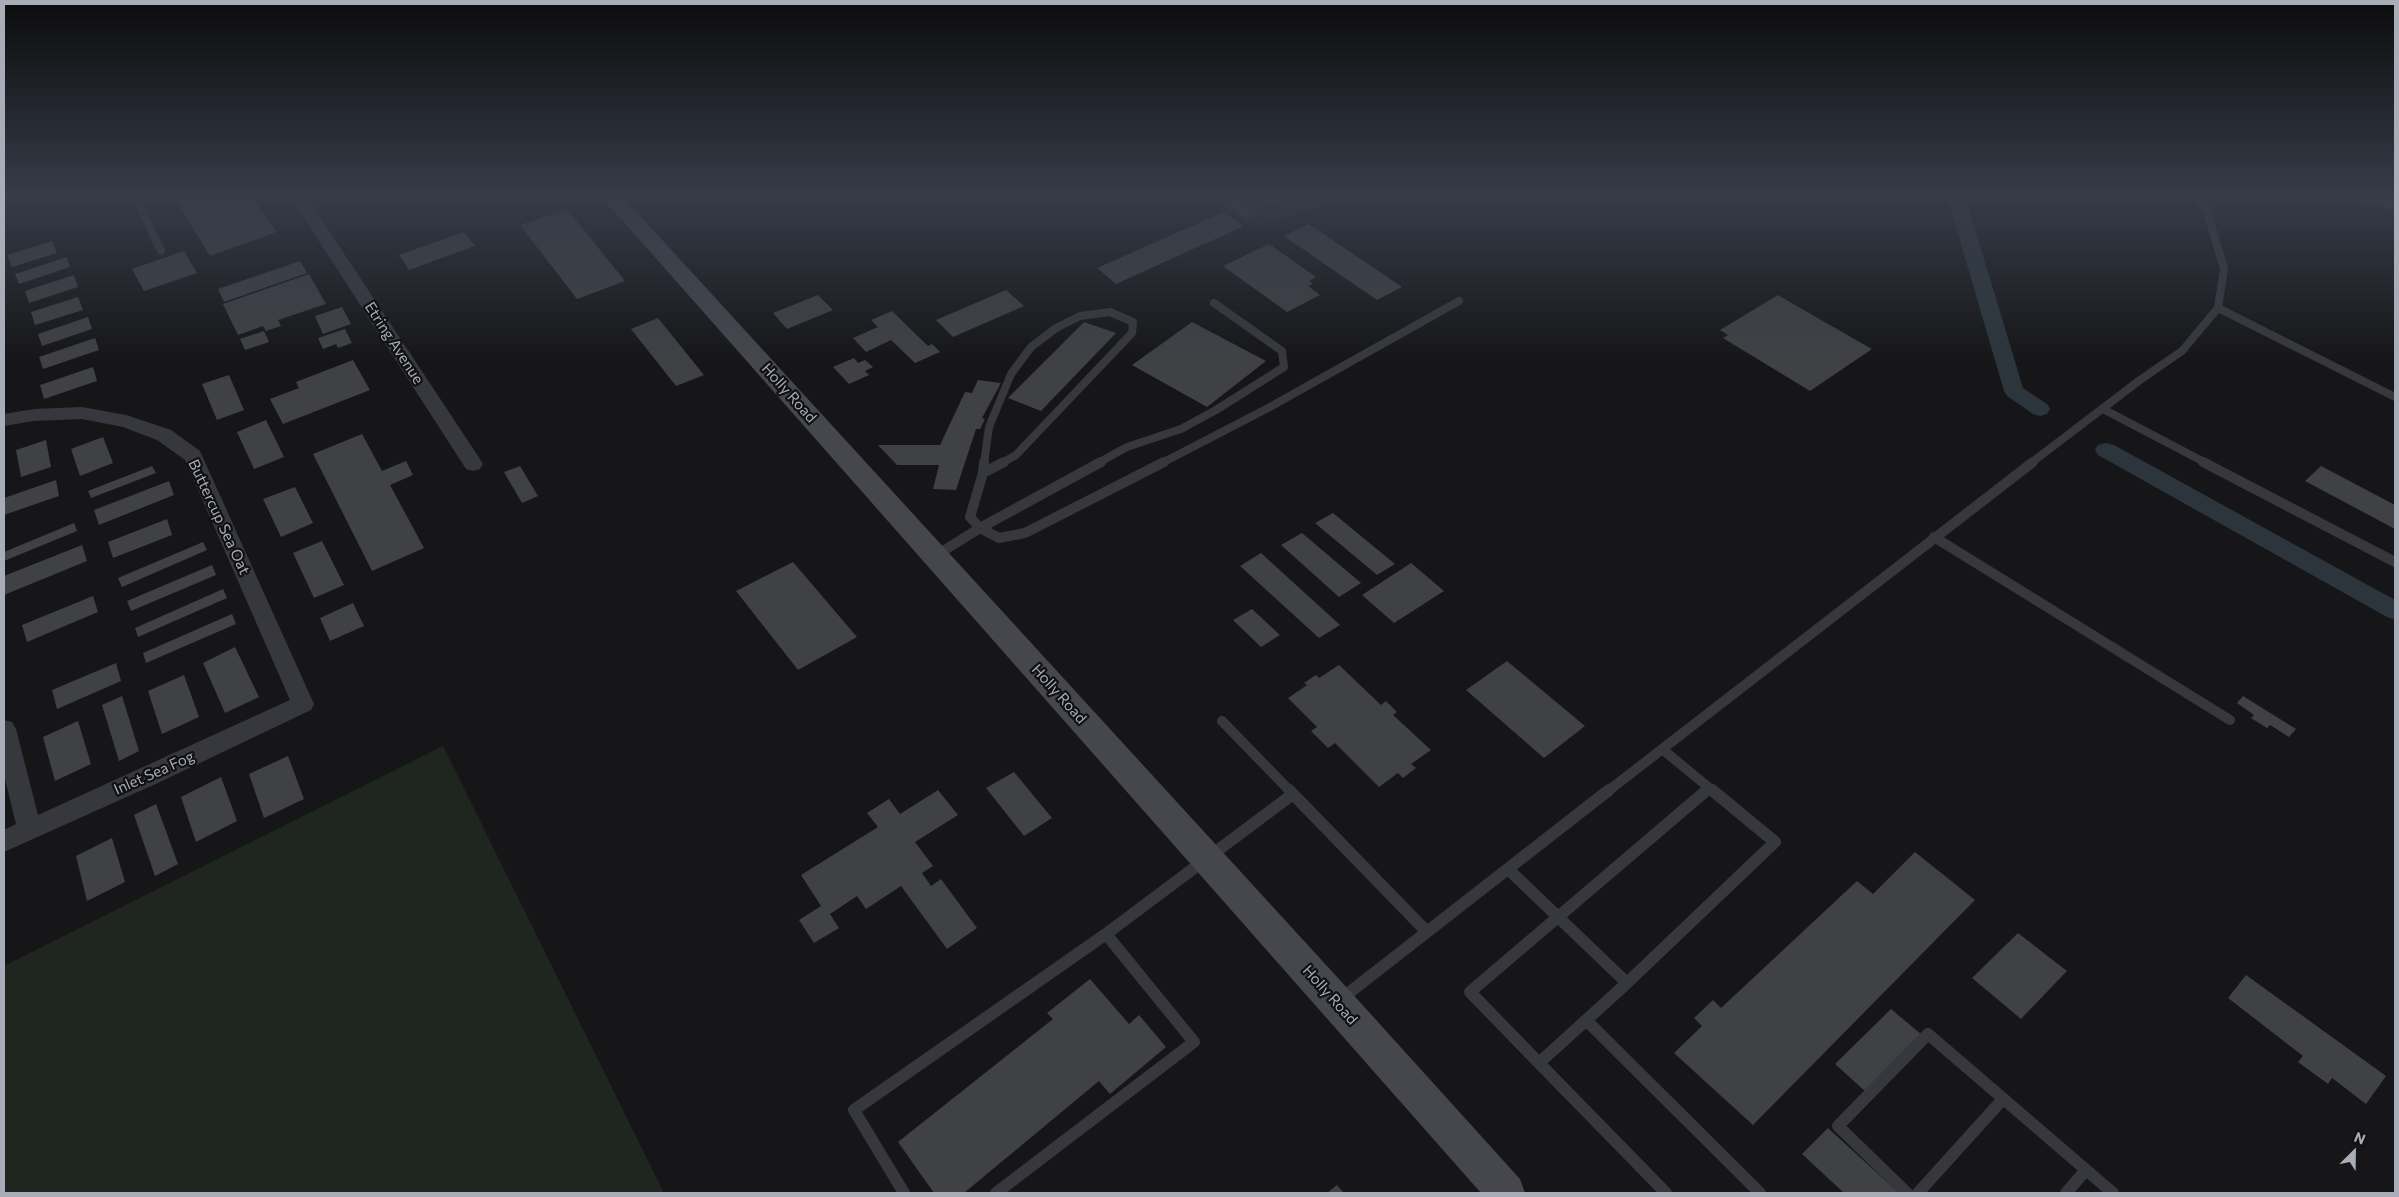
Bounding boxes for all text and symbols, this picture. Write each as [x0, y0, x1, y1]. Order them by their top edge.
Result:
street label: Etring Avenue [361, 299, 427, 387]
street label: Holly Road [758, 360, 820, 426]
street label: Buttercup Sea Oat [184, 457, 254, 577]
street label: Holly Road [1028, 661, 1090, 727]
street label: Inlet Sea Fog [111, 747, 197, 799]
street label: Holly Road [1299, 962, 1361, 1028]
north arrow [2329, 1127, 2379, 1177]
text: N [2352, 1128, 2368, 1148]

